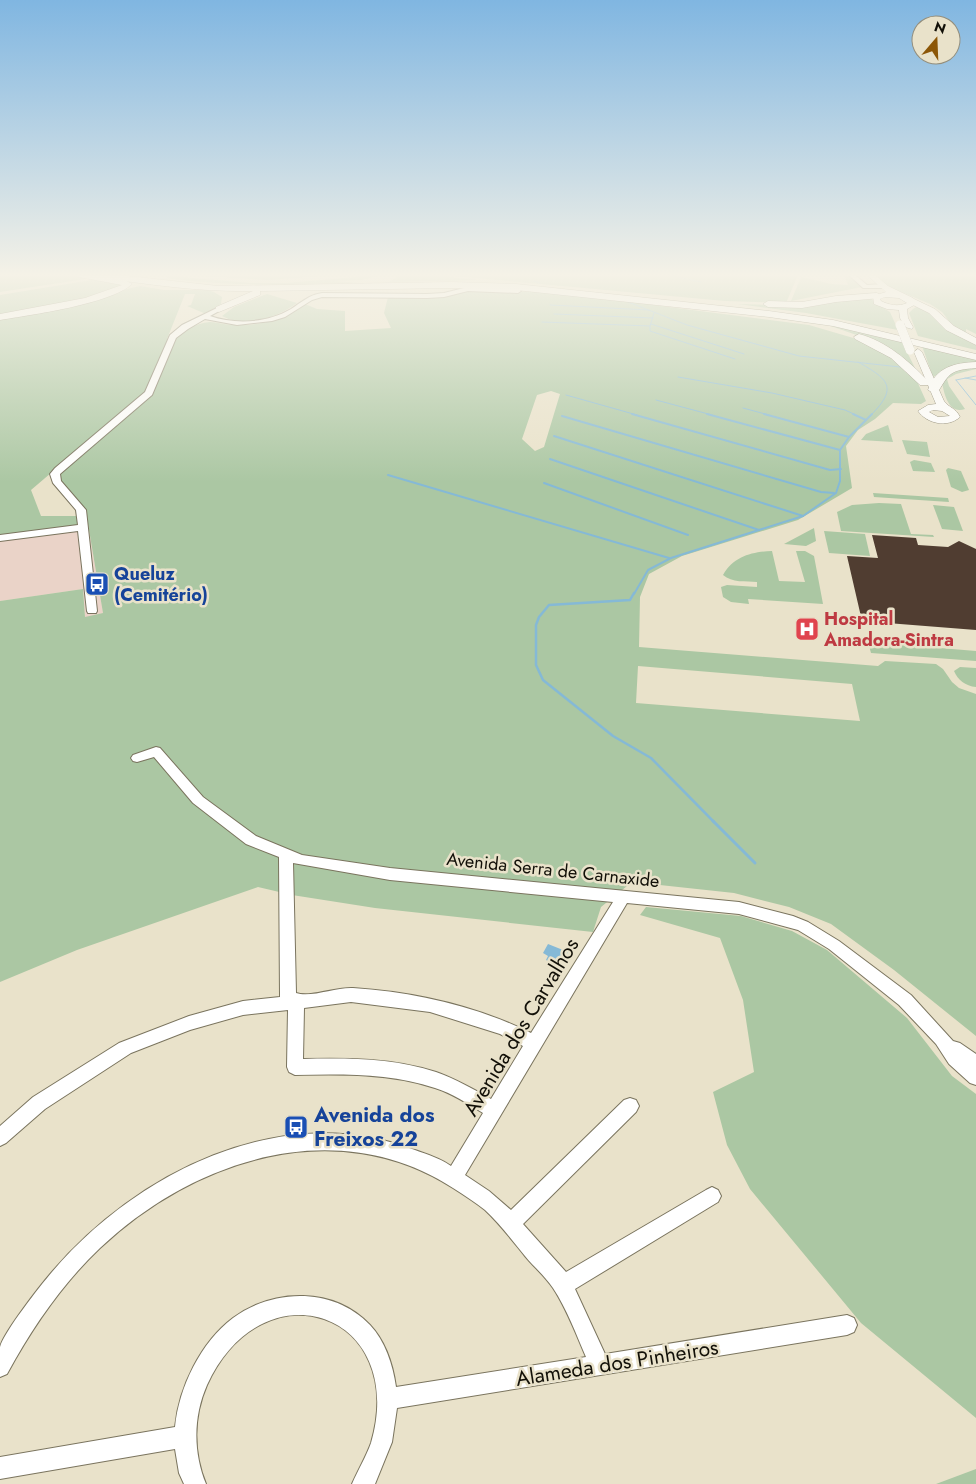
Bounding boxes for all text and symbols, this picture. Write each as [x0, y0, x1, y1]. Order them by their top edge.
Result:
north arrow [911, 15, 961, 65]
text: N [932, 16, 949, 39]
place label: Queluz (Cemitério) [114, 561, 208, 608]
bus stop icon: Queluz (Cemitério) [84, 571, 110, 597]
place label: Hospital Amadora-Sintra [823, 606, 954, 653]
hospital icon: Hospital Amadora-Sintra [794, 616, 820, 642]
street label: Avenida Serra de Carnaxide [445, 846, 661, 894]
street label: Avenida dos Carvalhos [456, 932, 586, 1122]
place label: Avenida dos Freixos 22 [313, 1100, 435, 1154]
bus stop icon: Avenida dos Freixos 22 [283, 1114, 309, 1140]
street label: Alameda dos Pinheiros [514, 1332, 720, 1394]

